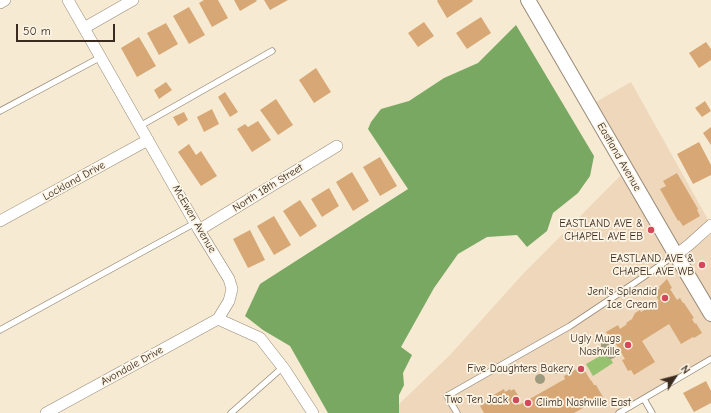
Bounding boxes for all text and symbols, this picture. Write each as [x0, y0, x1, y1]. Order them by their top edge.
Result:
scale bar [18, 16, 117, 42]
text: 50 m [23, 24, 51, 38]
street label: Eastland Avenue [594, 120, 644, 194]
street label: Lockland Drive [41, 158, 107, 204]
street label: North 18th Street [230, 161, 306, 215]
street label: McEwen Avenue [169, 183, 219, 255]
place label: EASTLAND AVE & CHAPEL AVE EB [559, 217, 643, 243]
marker: EASTLAND AVE & CHAPEL AVE EB [646, 225, 656, 235]
place label: EASTLAND AVE & CHAPEL AVE WB [610, 252, 694, 278]
marker: EASTLAND AVE & CHAPEL AVE WB [697, 260, 707, 270]
place label: Jeni's Splendid Ice Cream [587, 285, 657, 311]
marker: Jeni's Splendid Ice Cream [660, 293, 670, 303]
place label: Ugly Mugs Nashville [570, 332, 620, 358]
marker: Ugly Mugs Nashville [623, 340, 633, 350]
street label: Avondale Drive [98, 343, 166, 389]
north arrow [655, 357, 695, 397]
place label: Five Daughters Bakery [467, 362, 573, 376]
text: N [678, 363, 692, 376]
marker: Five Daughters Bakery [576, 364, 586, 374]
place label: Two Ten Jack [445, 393, 508, 407]
marker: Two Ten Jack [511, 395, 521, 405]
place label: Climb Nashville East [536, 396, 631, 410]
marker: Climb Nashville East [523, 398, 533, 408]

